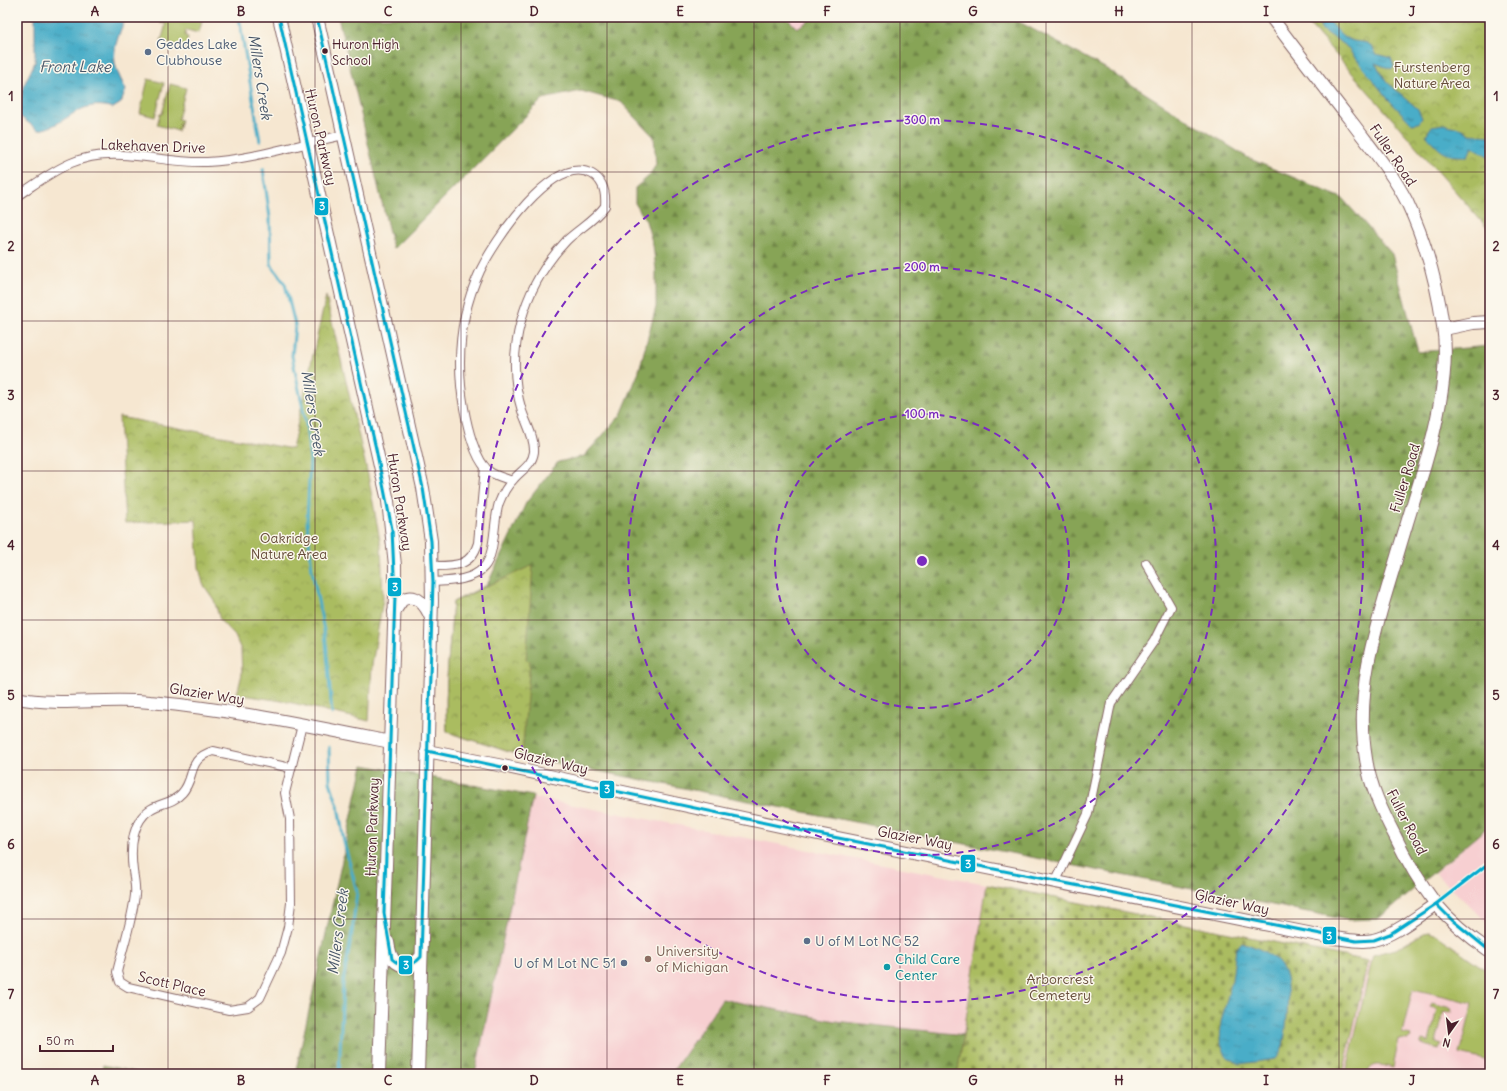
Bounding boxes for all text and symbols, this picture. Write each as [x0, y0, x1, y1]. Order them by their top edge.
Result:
text: A [91, 3, 100, 20]
text: B [237, 3, 246, 20]
text: C [384, 3, 393, 20]
text: D [529, 3, 539, 20]
text: E [676, 3, 684, 20]
text: F [823, 3, 831, 20]
text: G [968, 3, 978, 20]
text: H [1114, 3, 1124, 20]
text: I [1263, 3, 1269, 20]
text: J [1409, 3, 1416, 20]
water label: Millers Creek [244, 33, 277, 122]
place label: Geddes Lake Clubhouse [156, 35, 237, 69]
place label: Huron High School [332, 36, 400, 69]
marker: Huron High School [320, 46, 330, 56]
marker: Geddes Lake Clubhouse [143, 47, 153, 57]
water label: Front Lake [39, 57, 112, 76]
park label: Furstenberg Nature Area [1394, 58, 1470, 92]
street label: Huron Parkway [301, 87, 341, 187]
text: 1 [8, 88, 14, 105]
text: 1 [1493, 88, 1499, 105]
text: 300 m [904, 112, 940, 127]
street label: Fuller Road [1366, 120, 1420, 190]
street label: Lakehaven Drive [100, 135, 206, 157]
line badge: 3 [314, 197, 329, 216]
text: 3 [319, 199, 325, 213]
text: 2 [7, 238, 15, 255]
text: 2 [1492, 238, 1500, 255]
text: 200 m [904, 259, 940, 274]
water label: Millers Creek [297, 369, 330, 458]
text: 3 [7, 387, 15, 404]
text: 3 [1492, 387, 1500, 404]
text: 100 m [905, 406, 939, 421]
street label: Fuller Road [1386, 441, 1424, 515]
street label: Huron Parkway [383, 452, 417, 552]
park label: Oakridge Nature Area [251, 529, 327, 563]
text: 4 [7, 537, 15, 554]
text: 4 [1492, 537, 1500, 554]
centre of rings [915, 554, 929, 568]
line badge: 3 [387, 577, 402, 597]
text: 3 [392, 580, 398, 594]
street label: Glazier Way [168, 679, 246, 709]
text: 5 [7, 687, 15, 704]
text: 5 [1492, 687, 1500, 704]
street label: Glazier Way [512, 744, 590, 778]
unlabelled marker [500, 763, 510, 773]
street label: Huron Parkway [361, 777, 383, 877]
line badge: 3 [599, 780, 615, 799]
text: 3 [604, 782, 610, 796]
street label: Fuller Road [1383, 786, 1431, 858]
street label: Glazier Way [876, 822, 954, 854]
text: 6 [7, 836, 15, 853]
text: 6 [1492, 836, 1500, 853]
line badge: 3 [960, 854, 976, 873]
text: 3 [965, 857, 971, 871]
street label: Glazier Way [1193, 885, 1271, 919]
water label: Millers Creek [323, 887, 352, 976]
line badge: 3 [1322, 926, 1337, 945]
text: 3 [1326, 929, 1332, 943]
place label: U of M Lot NC 52 [815, 932, 920, 950]
marker: U of M Lot NC 52 [802, 936, 812, 946]
place label: University of Michigan [656, 942, 728, 976]
place label: Child Care Center [895, 950, 960, 984]
place label: U of M Lot NC 51 [514, 954, 616, 972]
marker: University of Michigan [643, 954, 653, 964]
line badge: 3 [398, 955, 413, 975]
text: 3 [403, 958, 409, 972]
marker: U of M Lot NC 51 [619, 958, 629, 968]
marker: Child Care Center [882, 962, 892, 972]
street label: Scott Place [136, 967, 208, 1001]
park label: Arborcrest Cemetery [1027, 970, 1094, 1004]
text: 7 [8, 986, 15, 1003]
text: 7 [1493, 986, 1500, 1003]
north arrow [1429, 1013, 1469, 1053]
scale bar [40, 1027, 113, 1053]
text: 50 m [46, 1033, 75, 1048]
text: N [1441, 1035, 1452, 1050]
text: A [91, 1072, 100, 1089]
text: B [237, 1072, 246, 1089]
text: C [384, 1072, 393, 1089]
text: D [529, 1072, 539, 1089]
text: E [676, 1072, 684, 1089]
text: F [823, 1072, 831, 1089]
text: G [968, 1072, 978, 1089]
text: H [1114, 1072, 1124, 1089]
text: I [1263, 1072, 1269, 1089]
text: J [1409, 1072, 1416, 1089]

